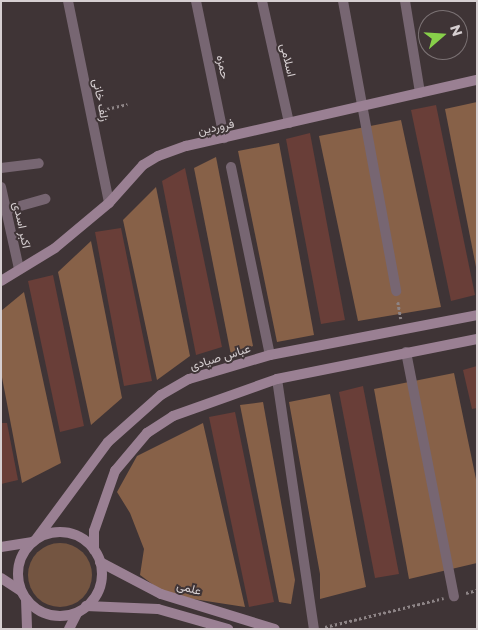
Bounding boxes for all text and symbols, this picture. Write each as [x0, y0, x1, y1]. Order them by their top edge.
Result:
north arrow [418, 10, 468, 60]
text: N [446, 22, 467, 39]
street label: اسلامی [277, 42, 299, 78]
street label: حمزه [213, 54, 233, 80]
street label: زلف خانی [90, 77, 112, 123]
street label: فروردین [196, 116, 236, 138]
street label: اکبر اسدی [10, 200, 34, 250]
street label: عباس صیادی [188, 341, 252, 373]
street label: علمی [175, 578, 203, 598]

